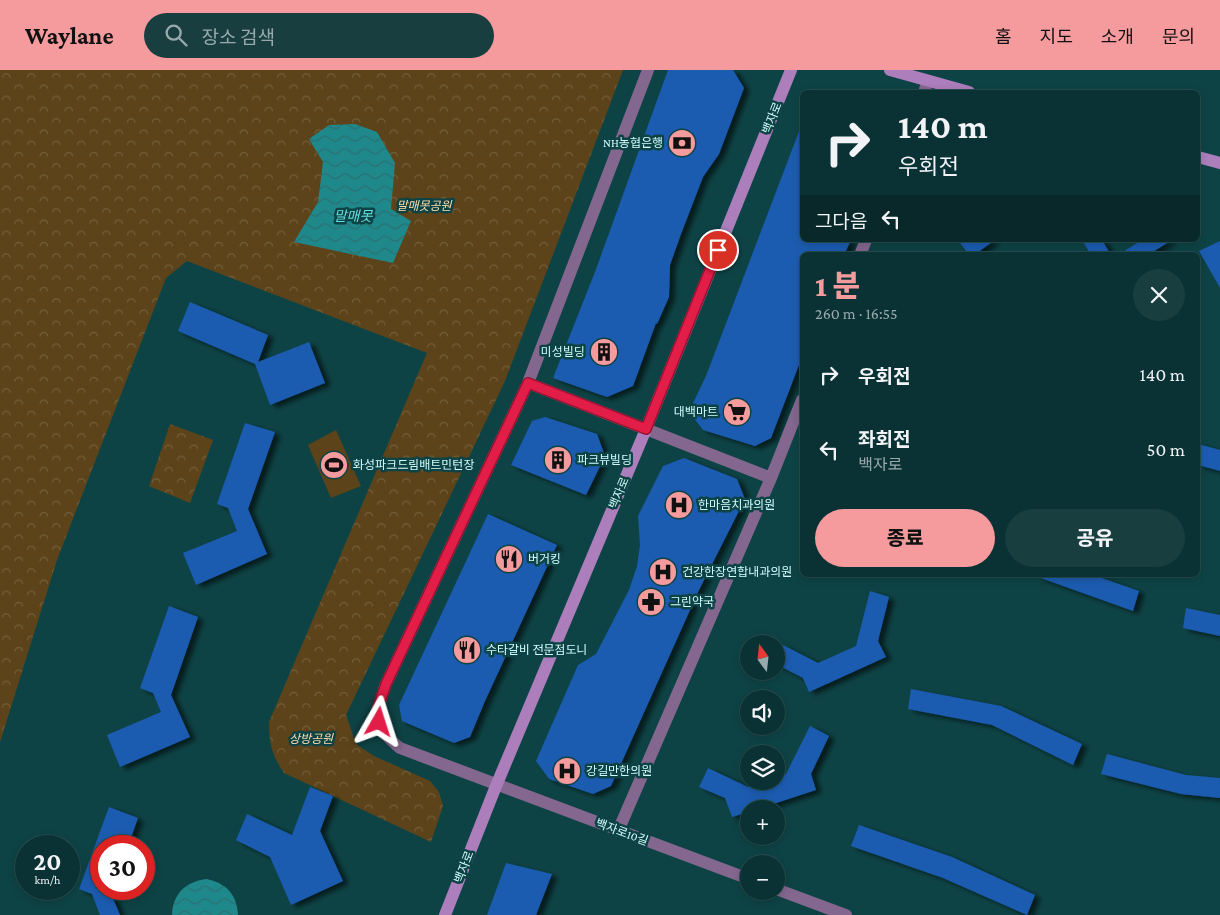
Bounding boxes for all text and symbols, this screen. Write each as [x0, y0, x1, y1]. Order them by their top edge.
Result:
search box [144, 13, 494, 58]
icon: search [162, 21, 190, 49]
text: Waylane [25, 22, 114, 49]
text: 장소 검색 [202, 27, 275, 48]
text: 홈 [995, 27, 1012, 47]
text: 지도 [1040, 27, 1073, 47]
text: 소개 [1101, 27, 1134, 47]
text: 문의 [1162, 27, 1195, 47]
street label: 백자로 [759, 100, 785, 136]
text: 140 m [898, 107, 988, 146]
icon: right [815, 110, 880, 175]
bank icon: NH농협은행 [667, 128, 697, 158]
place label: NH농협은행 [603, 136, 663, 150]
text: 우회전 [898, 154, 959, 179]
park label: 말매못공원 [396, 199, 453, 213]
icon: left [877, 205, 905, 233]
water label: 말매못 [334, 208, 373, 224]
text: 그다음 [815, 211, 867, 232]
pin [697, 229, 739, 271]
icon: arrive [704, 236, 732, 264]
text: 1 분 [815, 269, 860, 302]
button: close [1133, 269, 1185, 321]
text: 260 m · 16:55 [815, 305, 898, 322]
building icon: 미성빌딩 [589, 337, 619, 367]
place label: 미성빌딩 [541, 345, 585, 359]
icon: right [815, 361, 843, 389]
text: 140 m [1139, 364, 1185, 385]
text: 우회전 [858, 366, 910, 387]
supermarket icon: 대백마트 [722, 397, 752, 427]
place label: 대백마트 [674, 405, 718, 419]
text: 좌회전 [858, 429, 910, 450]
icon: left [815, 436, 843, 464]
text: 50 m [1146, 439, 1185, 460]
building icon: 파크뷰빌딩 [543, 445, 573, 475]
sports icon: 화성파크드림배트민턴장 [319, 450, 349, 480]
place label: 파크뷰빌딩 [577, 453, 632, 467]
text: 백자로 [858, 456, 902, 473]
place label: 화성파크드림배트민턴장 [353, 458, 474, 472]
street label: 백자로 [606, 475, 632, 511]
hospital icon: 한마음치과의원 [664, 490, 694, 520]
place label: 한마음치과의원 [698, 498, 775, 512]
button: 종료 [815, 509, 995, 567]
button: 공유 [1005, 509, 1185, 567]
restaurant icon: 버거킹 [494, 544, 524, 574]
place label: 버거킹 [528, 552, 561, 566]
hospital icon: 건강한장연합내과의원 [648, 557, 678, 587]
place label: 건강한장연합내과의원 [682, 565, 792, 579]
pharmacy icon: 그린약국 [636, 587, 666, 617]
place label: 그린약국 [670, 595, 714, 609]
restaurant icon: 수타갈비 전문점도니 [452, 635, 482, 665]
north arrow [740, 635, 785, 680]
map controls [740, 635, 785, 900]
place label: 수타갈비 전문점도니 [486, 643, 588, 657]
button: sound [740, 690, 785, 735]
position arrow [352, 695, 404, 747]
park label: 상방공원 [289, 732, 334, 746]
button: layers [740, 745, 785, 790]
hospital icon: 강길만한의원 [552, 756, 582, 786]
place label: 강길만한의원 [586, 764, 652, 778]
button: + [740, 800, 785, 845]
street label: 백자로10길 [594, 816, 650, 848]
speed limit sign: 30 [90, 835, 155, 900]
text: 20 [34, 848, 61, 875]
street label: 백자로 [452, 849, 476, 885]
button: − [740, 855, 785, 900]
text: km/h [35, 873, 60, 887]

